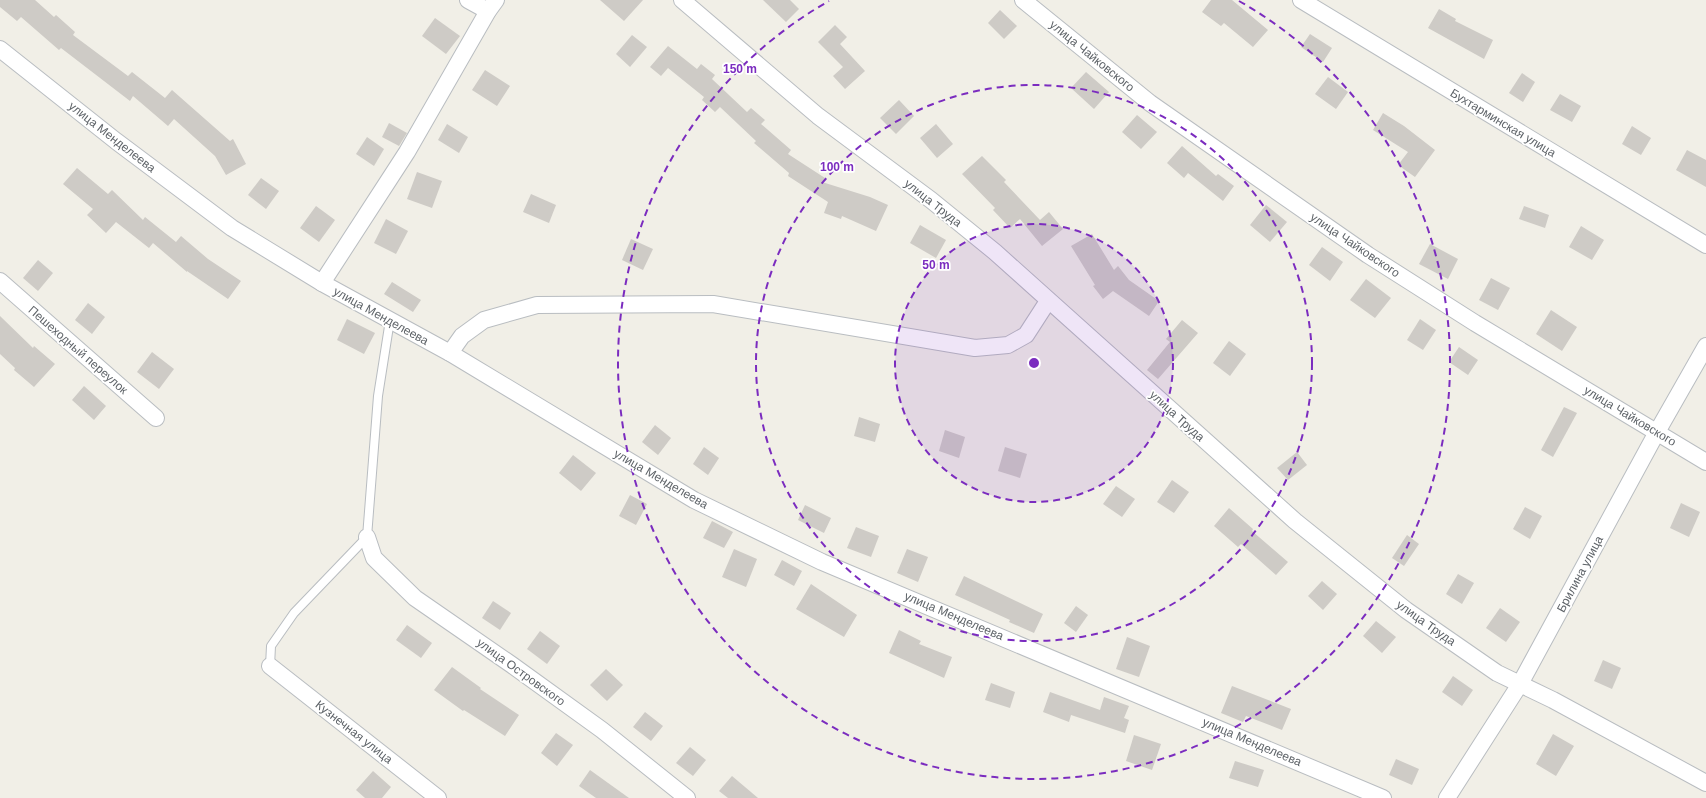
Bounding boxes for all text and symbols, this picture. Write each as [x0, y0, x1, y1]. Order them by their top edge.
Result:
street label: улица Чайковского [1047, 18, 1137, 95]
text: 150 m [723, 62, 757, 76]
street label: Бухтарминская улица [1448, 86, 1559, 160]
street label: улица Менделеева [66, 99, 158, 175]
text: 100 m [820, 160, 854, 174]
street label: улица Труда [902, 176, 965, 230]
street label: улица Чайковского [1308, 210, 1403, 280]
text: 50 m [922, 258, 950, 272]
street label: улица Менделеева [331, 284, 431, 348]
street label: Пешеходный переулок [25, 303, 131, 397]
centre of rings [1027, 356, 1041, 370]
street label: улица Чайковского [1581, 383, 1679, 449]
street label: улица Труда [1147, 388, 1207, 444]
street label: улица Менделеева [611, 446, 711, 512]
street label: Брилина улица [1554, 533, 1606, 615]
street label: улица Менделеева [902, 589, 1006, 643]
street label: улица Труда [1394, 598, 1458, 649]
street label: улица Островского [474, 635, 568, 709]
street label: Кузнечная улица [313, 698, 396, 767]
street label: улица Менделеева [1200, 715, 1304, 769]

